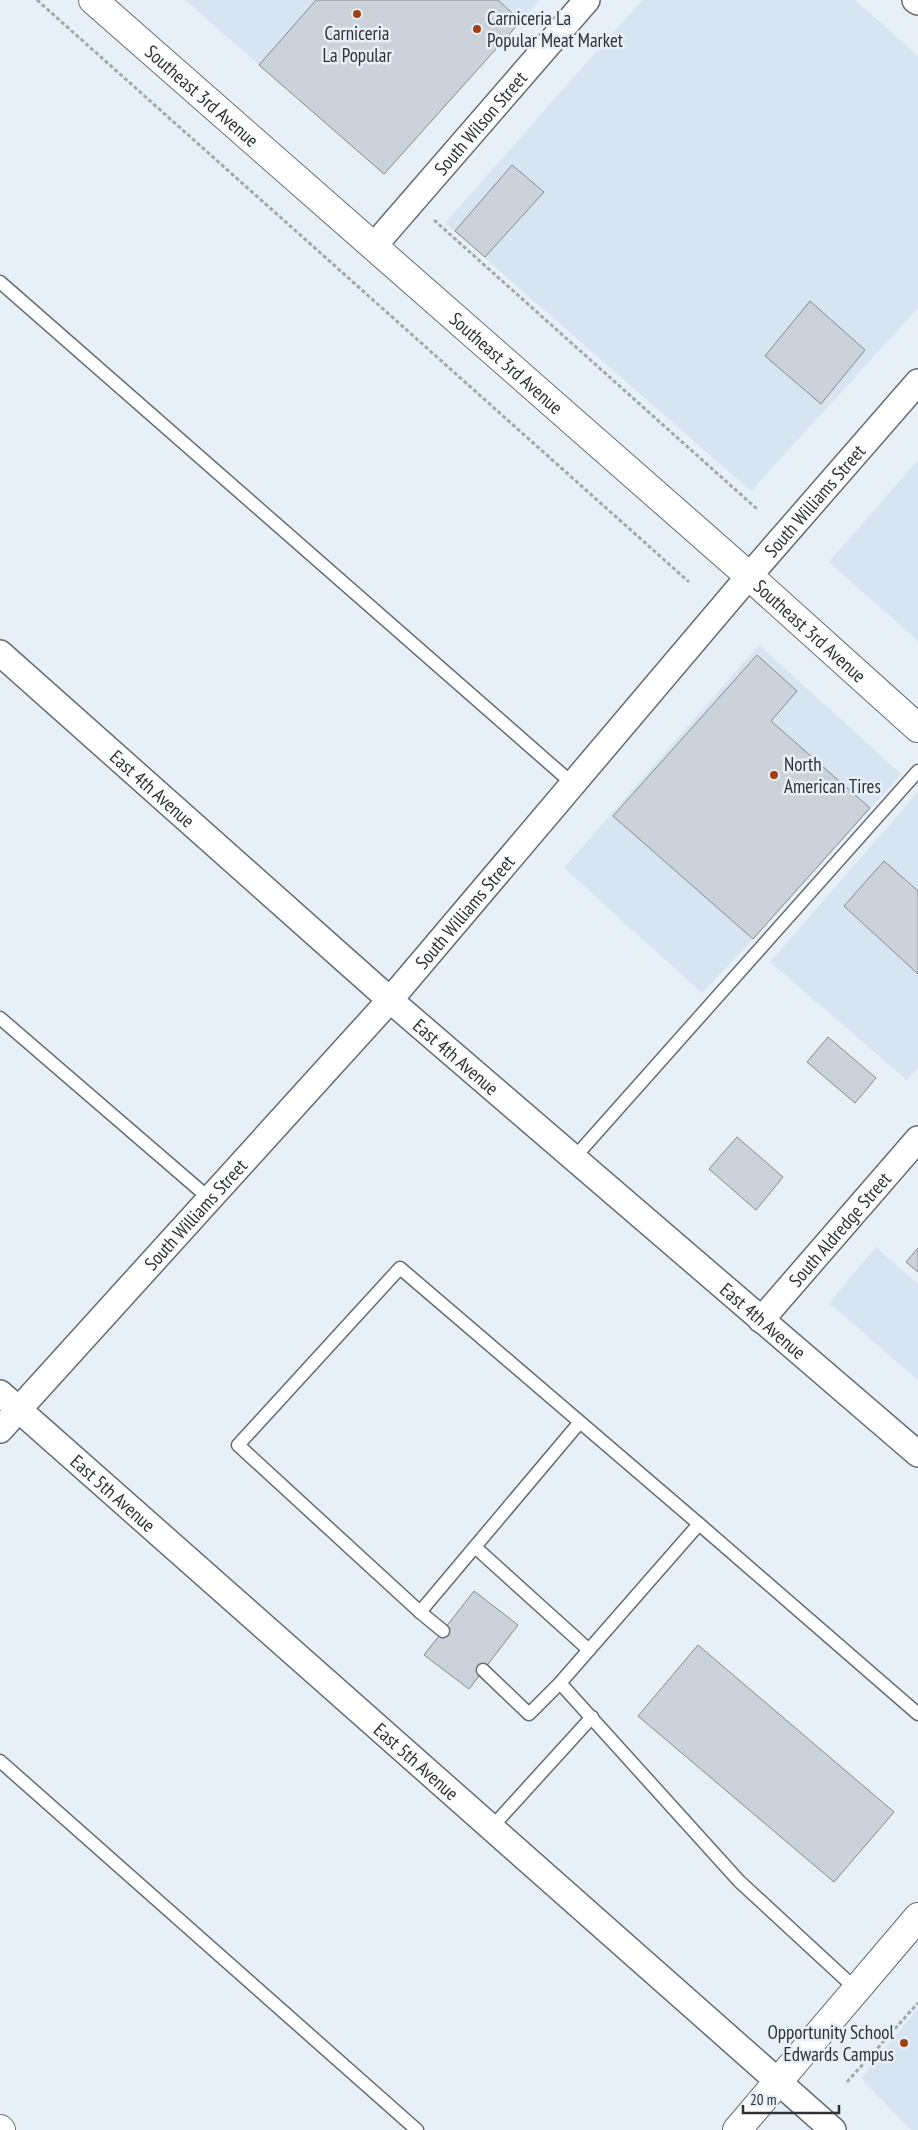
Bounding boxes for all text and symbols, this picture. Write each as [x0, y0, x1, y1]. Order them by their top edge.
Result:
place label: Carniceria La Popular Meat Market [487, 6, 624, 52]
marker: Carniceria La Popular [351, 8, 363, 20]
place label: Carniceria La Popular [322, 21, 392, 67]
marker: Carniceria La Popular Meat Market [471, 23, 483, 35]
street label: Southeast 3rd Avenue [140, 39, 264, 152]
street label: South Wilson Street [429, 66, 532, 180]
street label: Southeast 3rd Avenue [445, 307, 568, 419]
street label: South Williams Street [759, 439, 871, 562]
street label: Southeast 3rd Avenue [749, 574, 871, 688]
street label: East 4th Avenue [105, 745, 200, 833]
place label: North American Tires [784, 752, 881, 798]
marker: North American Tires [768, 769, 780, 781]
street label: South Williams Street [410, 849, 520, 974]
street label: East 4th Avenue [408, 1013, 504, 1100]
street label: South Williams Street [139, 1153, 253, 1275]
street label: South Aldredge Street [783, 1166, 896, 1292]
street label: East 4th Avenue [715, 1277, 811, 1364]
street label: East 5th Avenue [66, 1449, 161, 1537]
street label: East 5th Avenue [369, 1718, 464, 1805]
place label: Opportunity School Edwards Campus [767, 2020, 895, 2066]
marker: Opportunity School Edwards Campus [898, 2037, 910, 2049]
scale bar [743, 2082, 839, 2114]
text: 20 m [750, 2090, 776, 2109]

